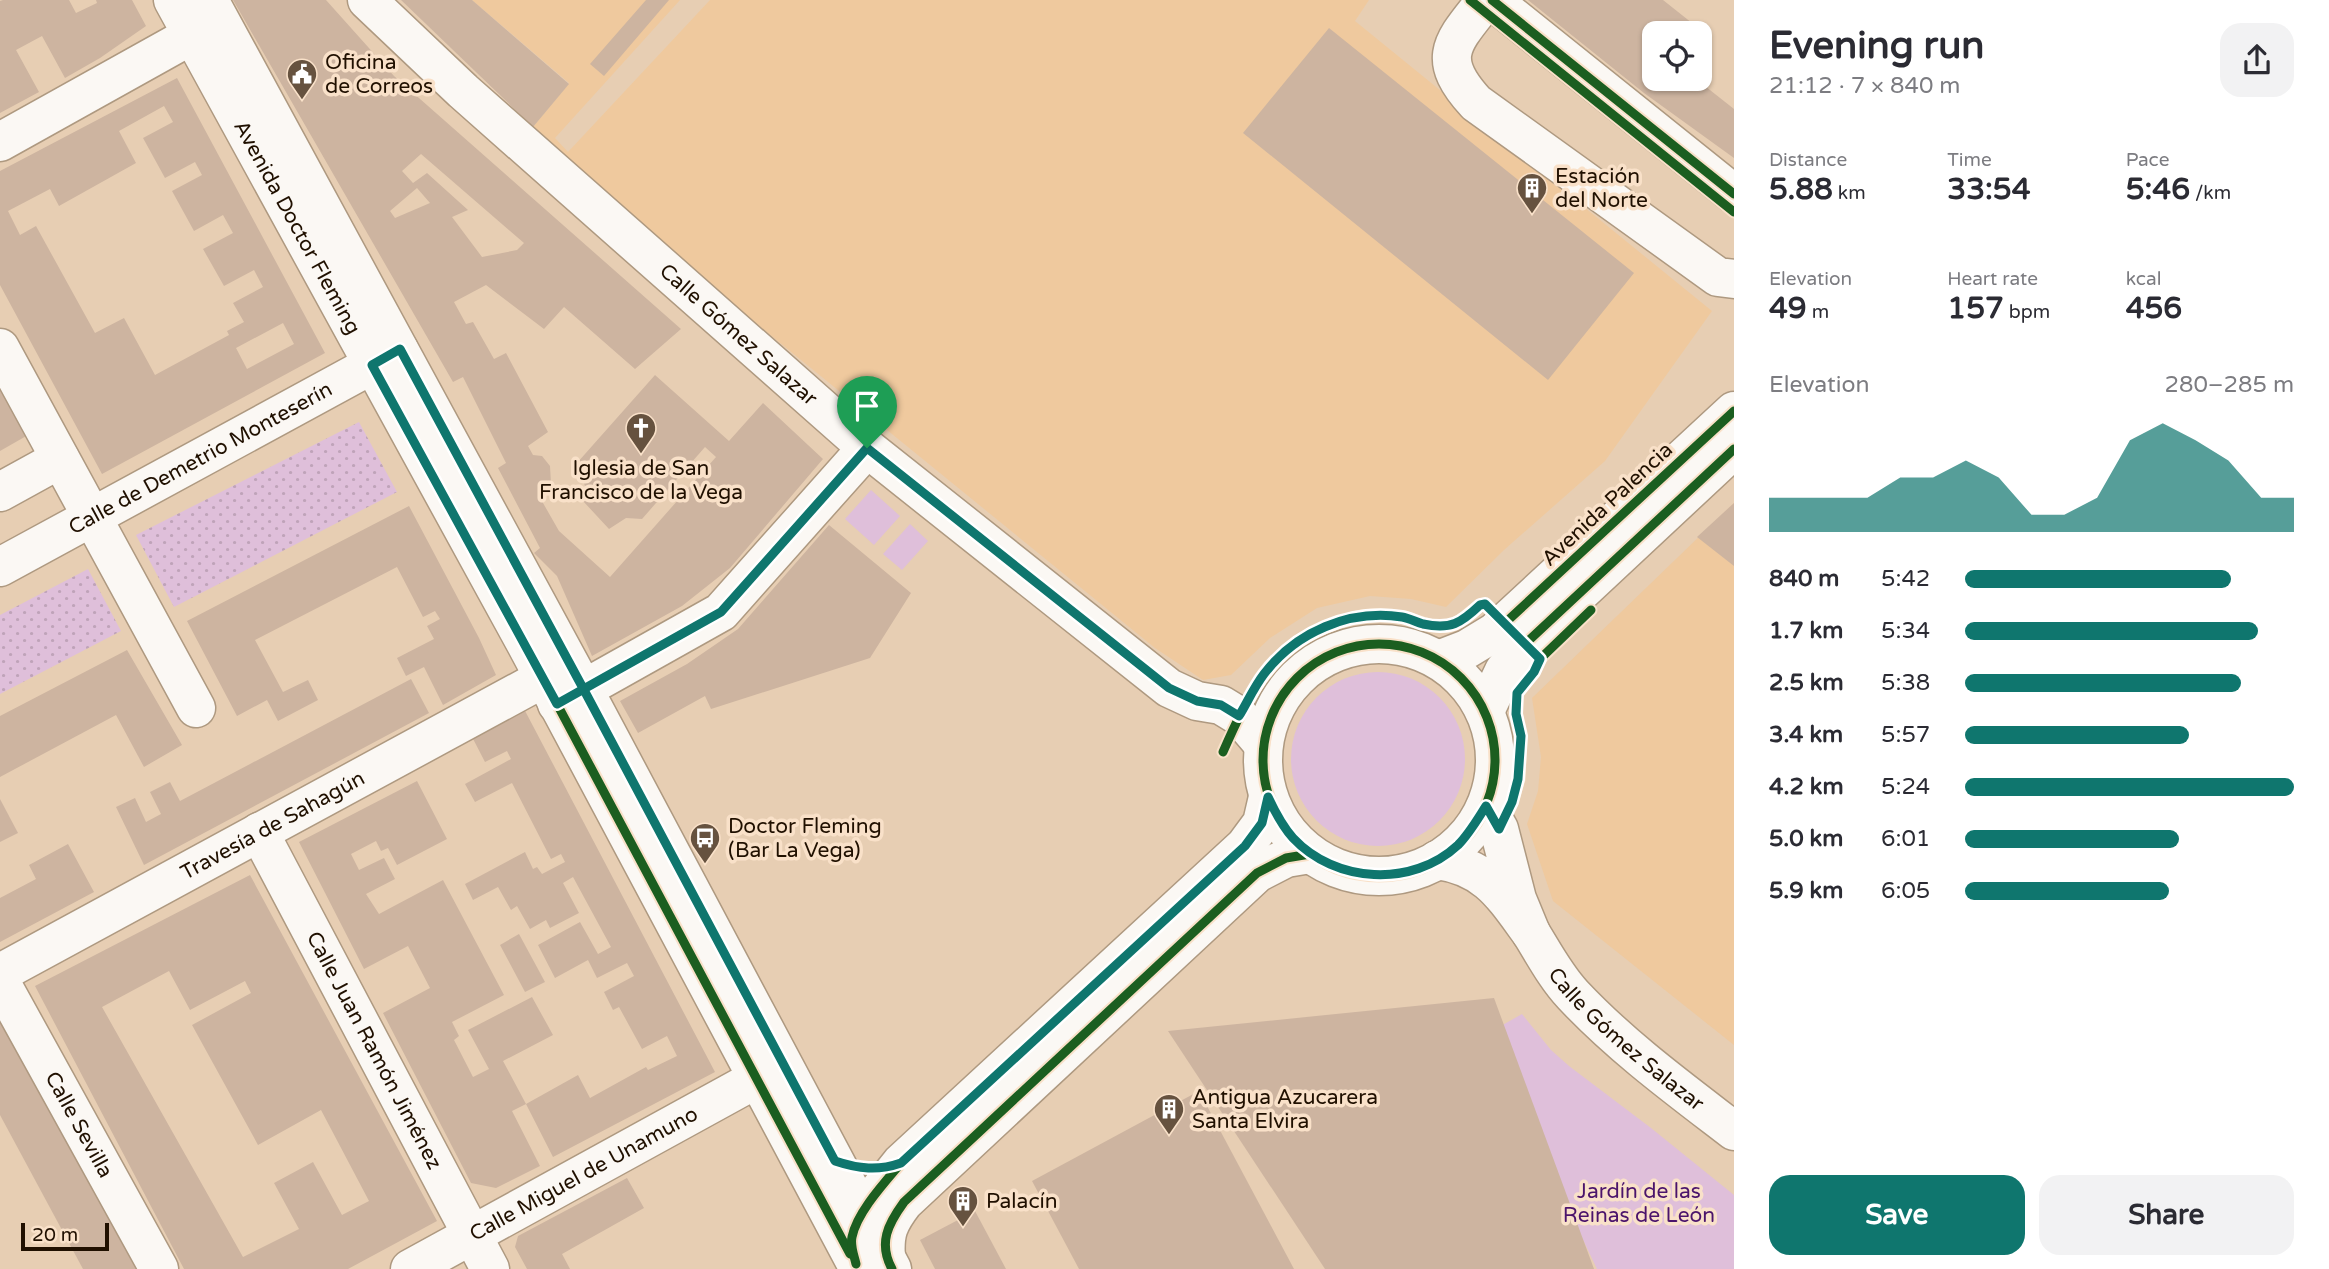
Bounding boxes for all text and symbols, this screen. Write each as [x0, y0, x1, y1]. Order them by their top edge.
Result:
map controls [1642, 21, 1712, 91]
button: locate [1642, 21, 1712, 91]
text: Evening run [1769, 23, 1984, 69]
button: share [2220, 23, 2294, 97]
place label: Oficina de Correos [325, 50, 433, 99]
public building icon: Oficina de Correos [285, 57, 319, 101]
text: 21:12 · 7 × 840 m [1769, 72, 1960, 100]
street label: Avenida Doctor Fleming [228, 116, 366, 339]
text: Distance [1769, 149, 1847, 171]
text: Time [1947, 149, 1992, 171]
text: Pace [2126, 149, 2169, 171]
place label: Estación del Norte [1555, 164, 1648, 213]
building icon: Estación del Norte [1515, 171, 1549, 215]
text: 5.88 [1769, 171, 1833, 208]
text: 33:54 [1947, 171, 2031, 208]
text: 5:46 [2126, 171, 2190, 208]
text: km [1833, 182, 1866, 204]
text: /km [2190, 182, 2231, 204]
street label: Calle Gómez Salazar [654, 259, 822, 411]
text: Elevation [1769, 268, 1852, 290]
text: Heart rate [1947, 268, 2038, 290]
text: kcal [2126, 268, 2161, 290]
text: 49 [1769, 290, 1807, 327]
text: 157 [1947, 290, 2004, 327]
text: 456 [2126, 290, 2182, 327]
text: m [1807, 301, 1829, 323]
text: bpm [2004, 301, 2050, 323]
text: Elevation [1769, 371, 1870, 399]
text: 280–285 m [2165, 371, 2294, 399]
pin [837, 376, 897, 448]
street label: Calle de Demetrio Monteserín [65, 377, 337, 540]
icon: arrive [848, 387, 886, 425]
church icon: Iglesia de San Francisco de la Vega [624, 411, 658, 455]
street label: Avenida Palencia [1537, 437, 1678, 571]
place label: Iglesia de San Francisco de la Vega [539, 456, 743, 505]
text: 840 m [1769, 565, 1839, 593]
text: 5:42 [1881, 565, 1930, 593]
text: 1.7 km [1769, 617, 1843, 645]
text: 5:34 [1881, 617, 1930, 645]
text: 2.5 km [1769, 669, 1844, 697]
text: 5:38 [1881, 669, 1930, 697]
text: 3.4 km [1769, 721, 1843, 749]
text: 5:57 [1881, 721, 1930, 749]
street label: Travesía de Sahagún [176, 766, 369, 886]
text: 4.2 km [1769, 773, 1844, 801]
text: 5:24 [1881, 773, 1930, 801]
place label: Doctor Fleming (Bar La Vega) [728, 814, 882, 863]
bus stop icon: Doctor Fleming (Bar La Vega) [688, 821, 722, 865]
text: 5.0 km [1769, 825, 1843, 853]
text: 6:01 [1881, 825, 1930, 853]
text: 5.9 km [1769, 877, 1843, 905]
text: 6:05 [1881, 877, 1930, 905]
street label: Calle Juan Ramón Jiménez [301, 927, 447, 1174]
street label: Calle Gómez Salazar [1543, 963, 1709, 1116]
street label: Calle Sevilla [39, 1067, 118, 1182]
place label: Antigua Azucarera Santa Elvira [1192, 1085, 1378, 1134]
building icon: Antigua Azucarera Santa Elvira [1152, 1092, 1186, 1136]
street label: Calle Miguel de Unamuno [465, 1101, 702, 1247]
button: Save [1769, 1175, 2025, 1255]
button: Share [2039, 1175, 2294, 1255]
park label: Jardín de las Reinas de León [1563, 1179, 1715, 1228]
building icon: Palacín [946, 1184, 980, 1228]
place label: Palacín [986, 1189, 1058, 1214]
scale bar [21, 1220, 108, 1252]
text: 20 m [32, 1224, 78, 1246]

